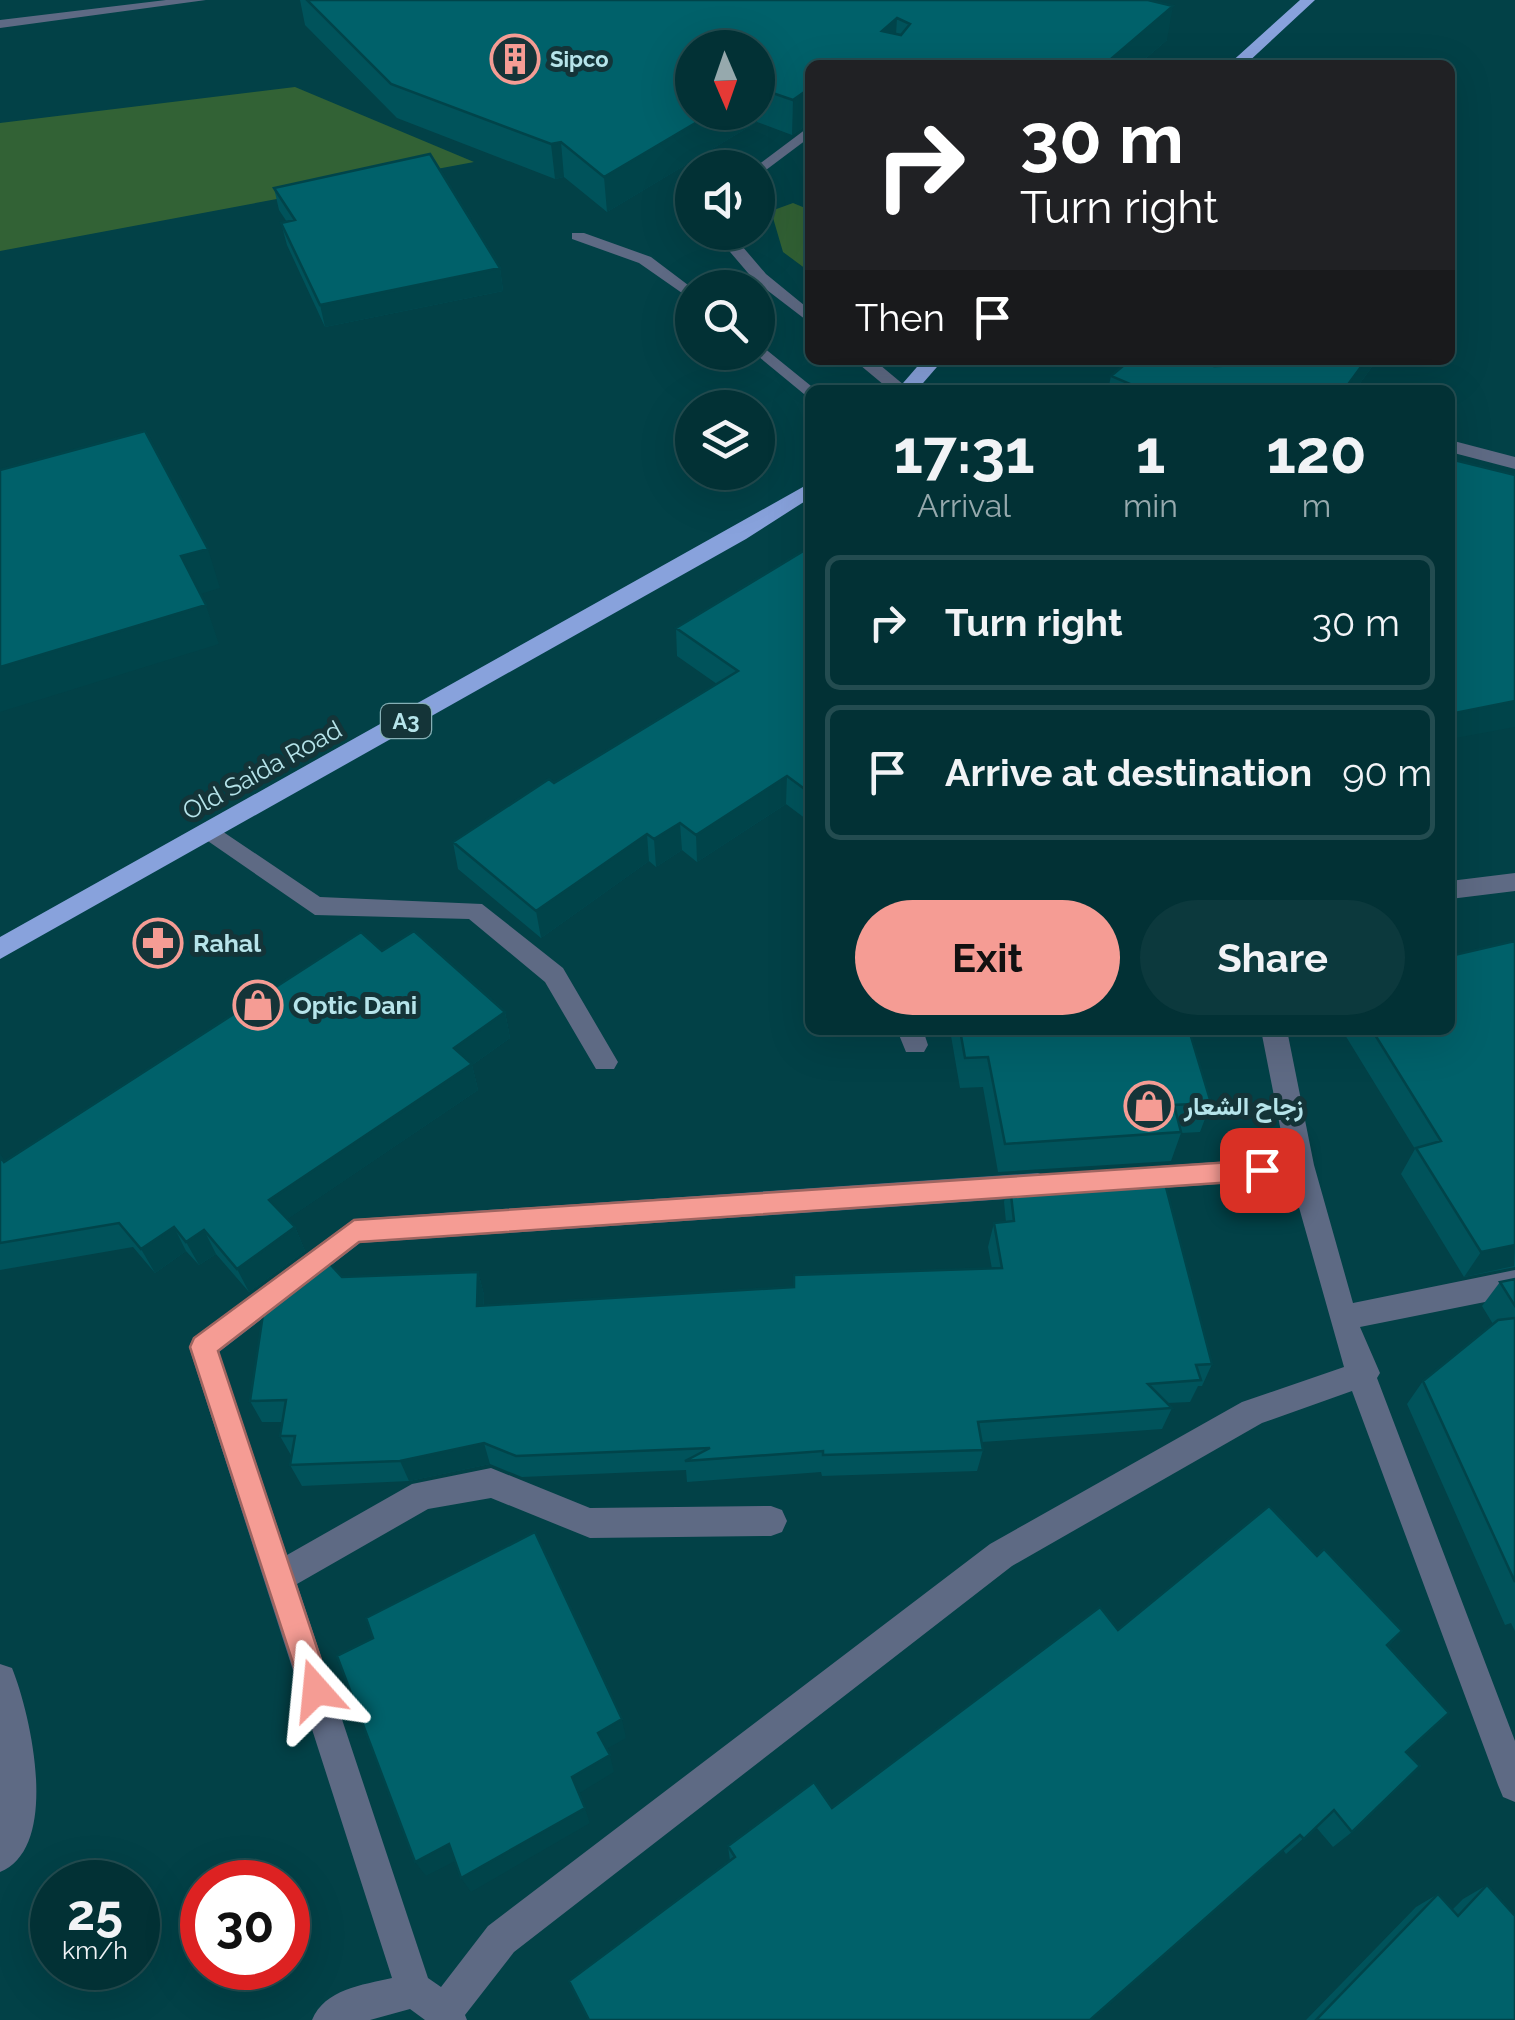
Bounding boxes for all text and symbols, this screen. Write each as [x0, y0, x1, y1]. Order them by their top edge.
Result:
north arrow [675, 30, 775, 130]
map controls [675, 30, 775, 490]
building icon: Sipco [489, 33, 541, 85]
place label: Sipco [550, 46, 609, 72]
text: 30 m [1020, 97, 1184, 179]
icon: right [855, 100, 985, 230]
button: sound [675, 150, 775, 250]
text: Turn right [1020, 181, 1218, 234]
button: search [675, 270, 775, 370]
icon: arrive [965, 290, 1020, 345]
text: Then [855, 295, 945, 340]
button: layers [675, 390, 775, 490]
text: 17:31 [893, 417, 1035, 487]
text: 1 [1136, 417, 1165, 487]
text: 120 [1266, 417, 1367, 487]
text: Arrival [917, 487, 1011, 524]
text: min [1123, 487, 1178, 524]
text: m [1302, 487, 1331, 524]
icon: right [860, 595, 915, 650]
text: Turn right [945, 600, 1122, 645]
text: 30 m [1312, 600, 1400, 645]
road number: A3 [381, 704, 431, 738]
street label: Old Saida Road [177, 714, 347, 826]
icon: arrive [860, 745, 915, 800]
text: Arrive at destination [945, 750, 1312, 795]
text: 90 m [1342, 750, 1432, 795]
button: Exit [855, 900, 1120, 1015]
button: Share [1140, 900, 1405, 1015]
pharmacy icon: Rahal [132, 917, 184, 969]
place label: Rahal [193, 928, 261, 958]
shop icon: Optic Dani [232, 979, 284, 1031]
place label: Optic Dani [293, 990, 417, 1020]
shop icon: زجاح الشعار [1123, 1080, 1175, 1132]
place label: زجاح الشعار [1183, 1091, 1304, 1123]
pin [1220, 1128, 1305, 1213]
icon: arrive [1235, 1143, 1290, 1198]
position arrow [264, 1638, 368, 1742]
speed limit sign: 30 [180, 1860, 310, 1990]
text: 25 [67, 1883, 123, 1942]
text: km/h [62, 1935, 128, 1965]

